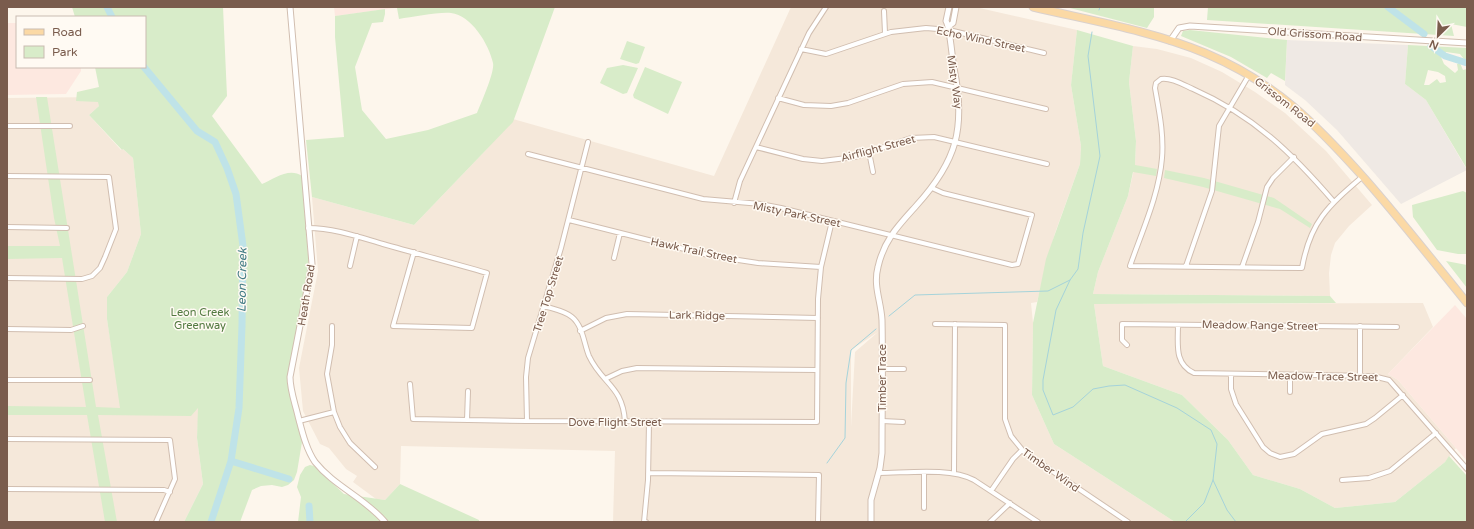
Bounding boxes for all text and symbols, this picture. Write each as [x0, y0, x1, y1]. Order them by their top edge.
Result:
legend [16, 16, 146, 68]
north arrow [1418, 16, 1458, 56]
street label: Echo Wind Street [935, 24, 1027, 55]
text: Road [52, 25, 82, 39]
street label: Old Grissom Road [1267, 25, 1363, 44]
text: N [1427, 37, 1441, 52]
text: Park [52, 45, 78, 59]
street label: Misty Way [944, 54, 965, 110]
street label: Grissom Road [1252, 75, 1318, 130]
street label: Airflight Street [839, 132, 917, 165]
street label: Misty Park Street [752, 199, 842, 230]
street label: Hawk Trail Street [649, 235, 738, 266]
water label: Leon Creek [234, 246, 250, 312]
street label: Tree Top Street [531, 254, 566, 334]
street label: Heath Road [295, 263, 318, 327]
park label: Leon Creek Greenway [171, 306, 229, 332]
street label: Lark Ridge [669, 309, 725, 322]
street label: Meadow Range Street [1202, 318, 1318, 333]
street label: Timber Trace [876, 344, 889, 412]
street label: Meadow Trace Street [1267, 369, 1378, 384]
street label: Dove Flight Street [568, 416, 662, 429]
street label: Timber Wind [1020, 446, 1082, 495]

